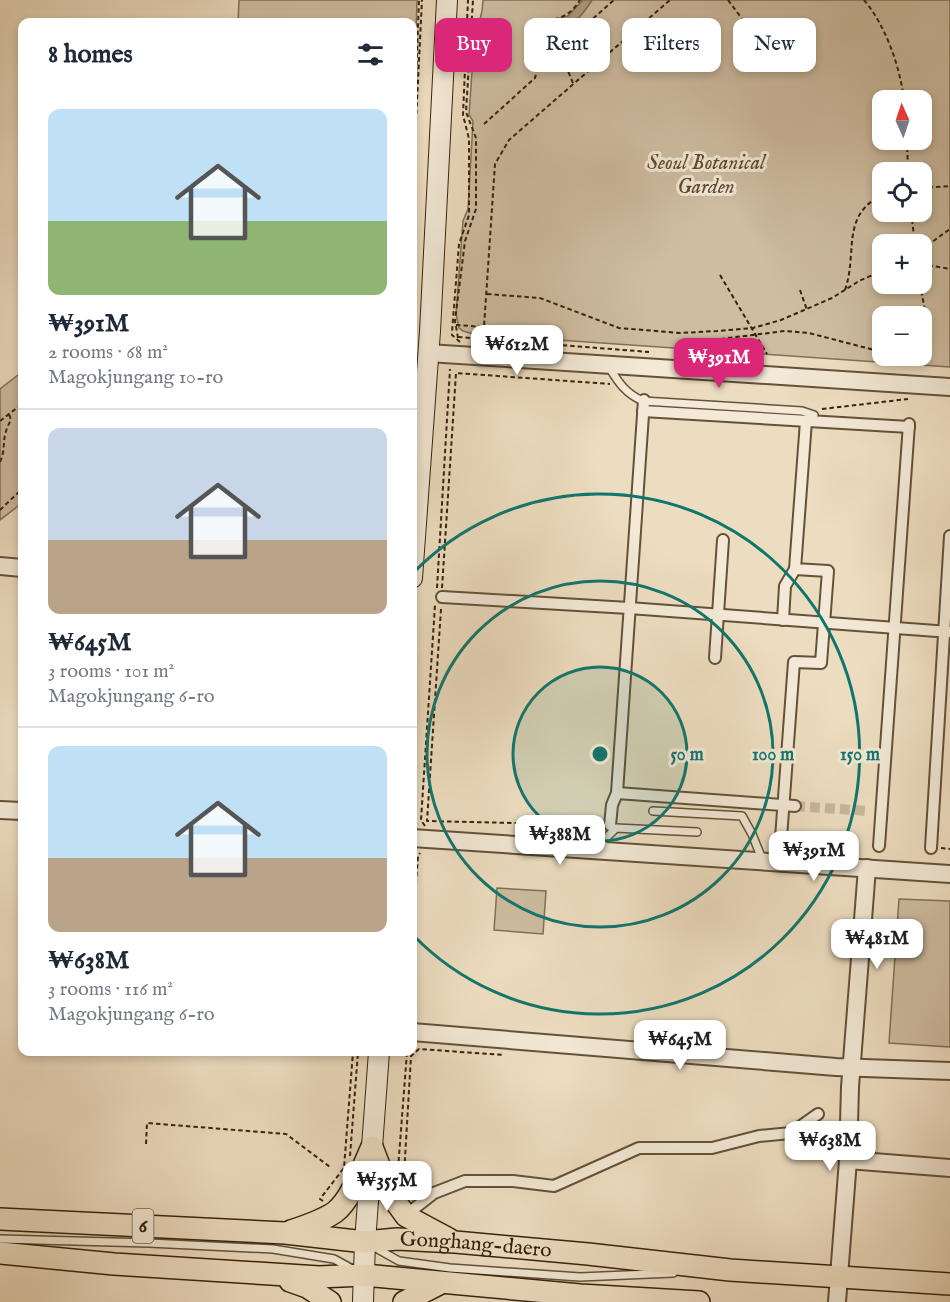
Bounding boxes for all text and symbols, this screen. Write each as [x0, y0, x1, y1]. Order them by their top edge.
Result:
chip: Buy [435, 18, 512, 72]
chip: Rent [524, 18, 610, 72]
chip: Filters [622, 18, 721, 72]
chip: New [733, 18, 816, 72]
text: 8 homes [48, 38, 133, 71]
icon: filters [354, 38, 387, 71]
north arrow [872, 90, 932, 150]
map controls [872, 90, 932, 366]
icon: home [164, 148, 272, 256]
park label: Seoul Botanical Garden [647, 150, 767, 201]
button: locate [872, 162, 932, 222]
button: + [872, 234, 932, 294]
button: − [872, 306, 932, 366]
text: ₩391M [48, 307, 129, 340]
pin: ₩612M [475, 325, 559, 376]
text: ₩612M [485, 332, 549, 357]
pin: ₩391M [677, 338, 761, 389]
text: 2 rooms · 68 m² [48, 340, 168, 365]
text: ₩391M [688, 345, 750, 370]
text: Magokjungang 10-ro [48, 365, 223, 390]
icon: home [164, 467, 272, 575]
text: ₩645M [48, 626, 131, 659]
text: 3 rooms · 101 m² [48, 659, 174, 684]
text: Magokjungang 6-ro [48, 684, 215, 709]
centre of rings [590, 744, 610, 764]
text: 50 m [670, 744, 704, 767]
text: 100 m [752, 744, 794, 767]
text: 150 m [840, 744, 880, 767]
icon: home [164, 785, 272, 893]
pin: ₩388M [518, 815, 602, 866]
text: ₩388M [529, 822, 591, 847]
pin: ₩391M [772, 831, 856, 882]
text: ₩391M [783, 838, 845, 863]
pin: ₩481M [835, 919, 919, 970]
text: ₩481M [845, 926, 909, 951]
text: ₩638M [48, 944, 129, 977]
text: 3 rooms · 116 m² [48, 977, 173, 1002]
text: Magokjungang 6-ro [48, 1002, 215, 1027]
pin: ₩645M [638, 1020, 722, 1071]
text: ₩645M [648, 1027, 712, 1052]
pin: ₩638M [788, 1121, 872, 1172]
text: ₩638M [799, 1128, 861, 1153]
pin: ₩355M [345, 1161, 429, 1212]
text: ₩355M [357, 1168, 417, 1193]
road number: 6 [132, 1209, 154, 1243]
street label: Gonghang-daero [399, 1226, 553, 1264]

